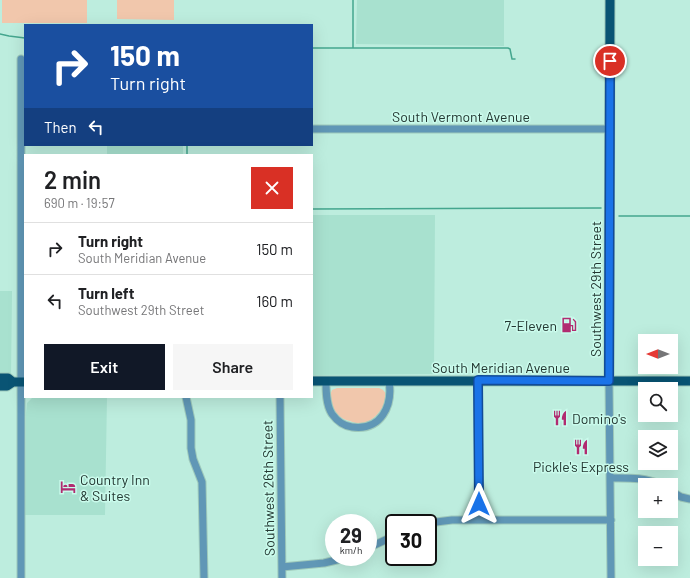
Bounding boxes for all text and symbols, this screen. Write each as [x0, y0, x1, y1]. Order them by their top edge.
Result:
text: 150 m [110, 38, 180, 72]
icon: right [44, 40, 96, 92]
pin [593, 44, 627, 78]
icon: arrive [599, 50, 621, 72]
text: Turn right [110, 72, 186, 94]
street label: South Vermont Avenue [392, 108, 530, 125]
icon: left [85, 116, 107, 138]
text: Then [44, 118, 77, 136]
text: 2 min [44, 165, 101, 194]
button: close [251, 167, 293, 209]
text: 690 m · 19:57 [44, 195, 115, 211]
street label: Southwest 29th Street [587, 221, 604, 357]
text: Turn right [78, 232, 143, 250]
icon: right [44, 238, 66, 260]
text: 150 m [256, 240, 293, 258]
text: South Meridian Avenue [78, 250, 206, 266]
text: Turn left [78, 284, 134, 302]
icon: left [44, 290, 66, 312]
text: 160 m [256, 292, 293, 310]
text: Southwest 29th Street [78, 302, 204, 318]
fuel station icon: 7-Eleven [560, 316, 578, 334]
place label: 7-Eleven [504, 317, 557, 334]
north arrow [638, 334, 678, 374]
map controls [638, 334, 678, 566]
button: Exit [44, 344, 165, 390]
button: Share [173, 344, 293, 390]
street label: South Meridian Avenue [432, 359, 570, 376]
button: search [638, 382, 678, 422]
restaurant icon: Domino's [551, 409, 569, 427]
place label: Domino's [572, 410, 627, 427]
street label: Southwest 26th Street [258, 420, 278, 556]
button: layers [638, 430, 678, 470]
restaurant icon: Pickle's Express [572, 438, 590, 456]
place label: Pickle's Express [533, 458, 629, 475]
place label: Country Inn & Suites [80, 471, 150, 504]
hotel icon: Country Inn & Suites [59, 478, 77, 496]
button: + [638, 478, 678, 518]
position arrow [458, 483, 500, 525]
speed limit sign: 30 [385, 514, 437, 566]
text: 29 [340, 523, 362, 547]
button: − [638, 526, 678, 566]
text: km/h [340, 544, 362, 556]

